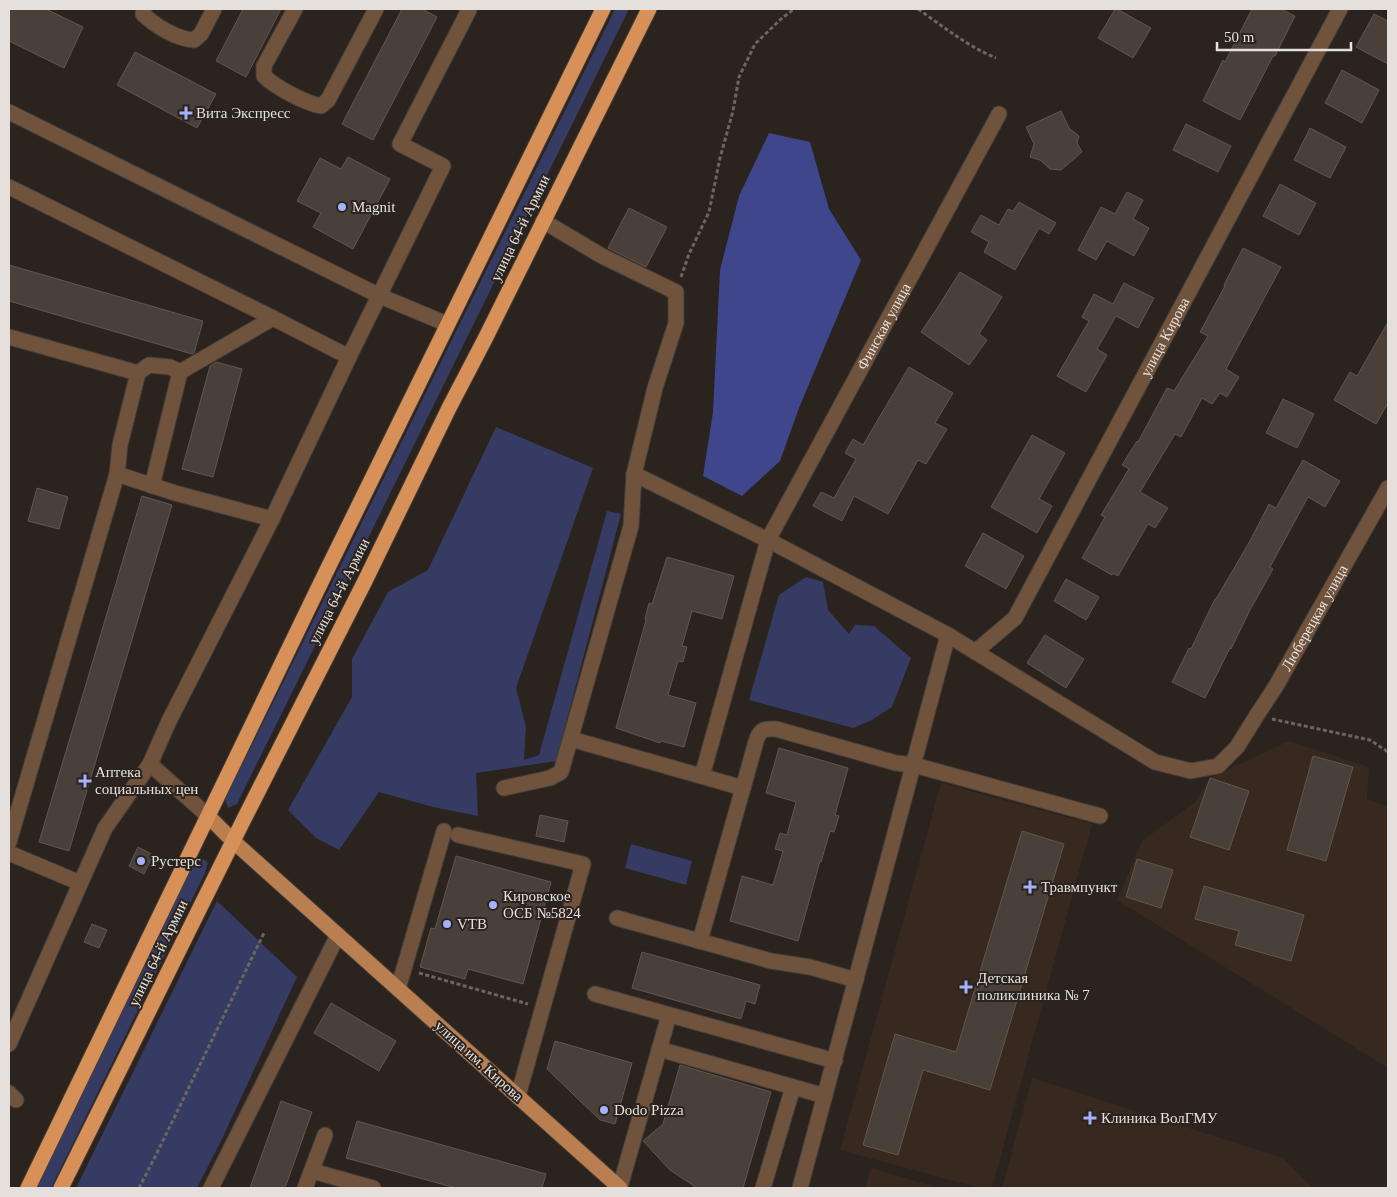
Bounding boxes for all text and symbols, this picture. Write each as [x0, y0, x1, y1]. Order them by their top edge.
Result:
scale bar [1217, 20, 1351, 52]
text: 50 m [1224, 29, 1255, 45]
place label: Вита Экспресс [196, 105, 291, 121]
marker: Вита Экспресс [180, 107, 192, 119]
street label: улица 64-й Армии [487, 172, 553, 284]
place label: Magnit [352, 199, 396, 215]
marker: Magnit [336, 201, 348, 213]
street label: Финская улица [854, 280, 914, 372]
street label: улица Кирова [1137, 294, 1193, 379]
street label: улица 64-й Армии [305, 536, 373, 646]
street label: Люберецкая улица [1278, 562, 1351, 674]
place label: Аптека социальных цен [95, 764, 198, 797]
marker: Аптека социальных цен [79, 775, 91, 787]
place label: Рустерс [151, 853, 201, 869]
marker: Рустерс [135, 855, 147, 867]
place label: Травмпункт [1041, 879, 1118, 895]
marker: Травмпункт [1023, 880, 1037, 894]
place label: Кировское ОСБ №5824 [503, 888, 581, 921]
street label: улица 64-й Армии [125, 897, 191, 1009]
marker: Кировское ОСБ №5824 [487, 899, 499, 911]
place label: VTB [457, 916, 487, 932]
marker: VTB [441, 918, 453, 930]
place label: Детская поликлиника № 7 [977, 970, 1090, 1003]
marker: Детская поликлиника № 7 [959, 980, 973, 994]
street label: улица им. Кирова [432, 1017, 526, 1105]
place label: Dodo Pizza [614, 1102, 684, 1118]
marker: Dodo Pizza [598, 1104, 610, 1116]
place label: Клиника ВолГМУ [1101, 1110, 1218, 1126]
marker: Клиника ВолГМУ [1083, 1111, 1097, 1125]

